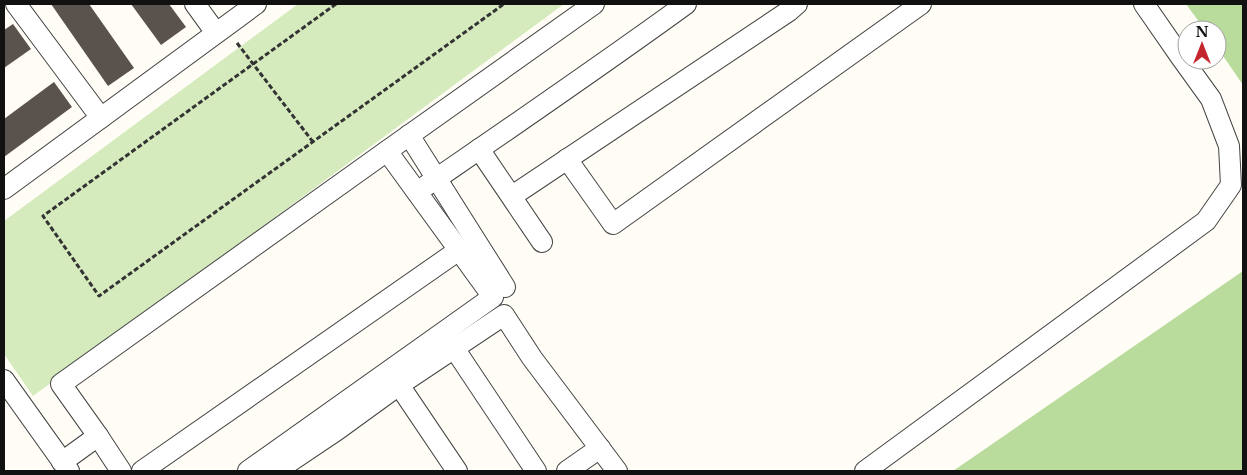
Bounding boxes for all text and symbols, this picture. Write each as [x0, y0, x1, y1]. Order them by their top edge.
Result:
north arrow [1177, 20, 1227, 70]
text: N [1195, 23, 1209, 41]

